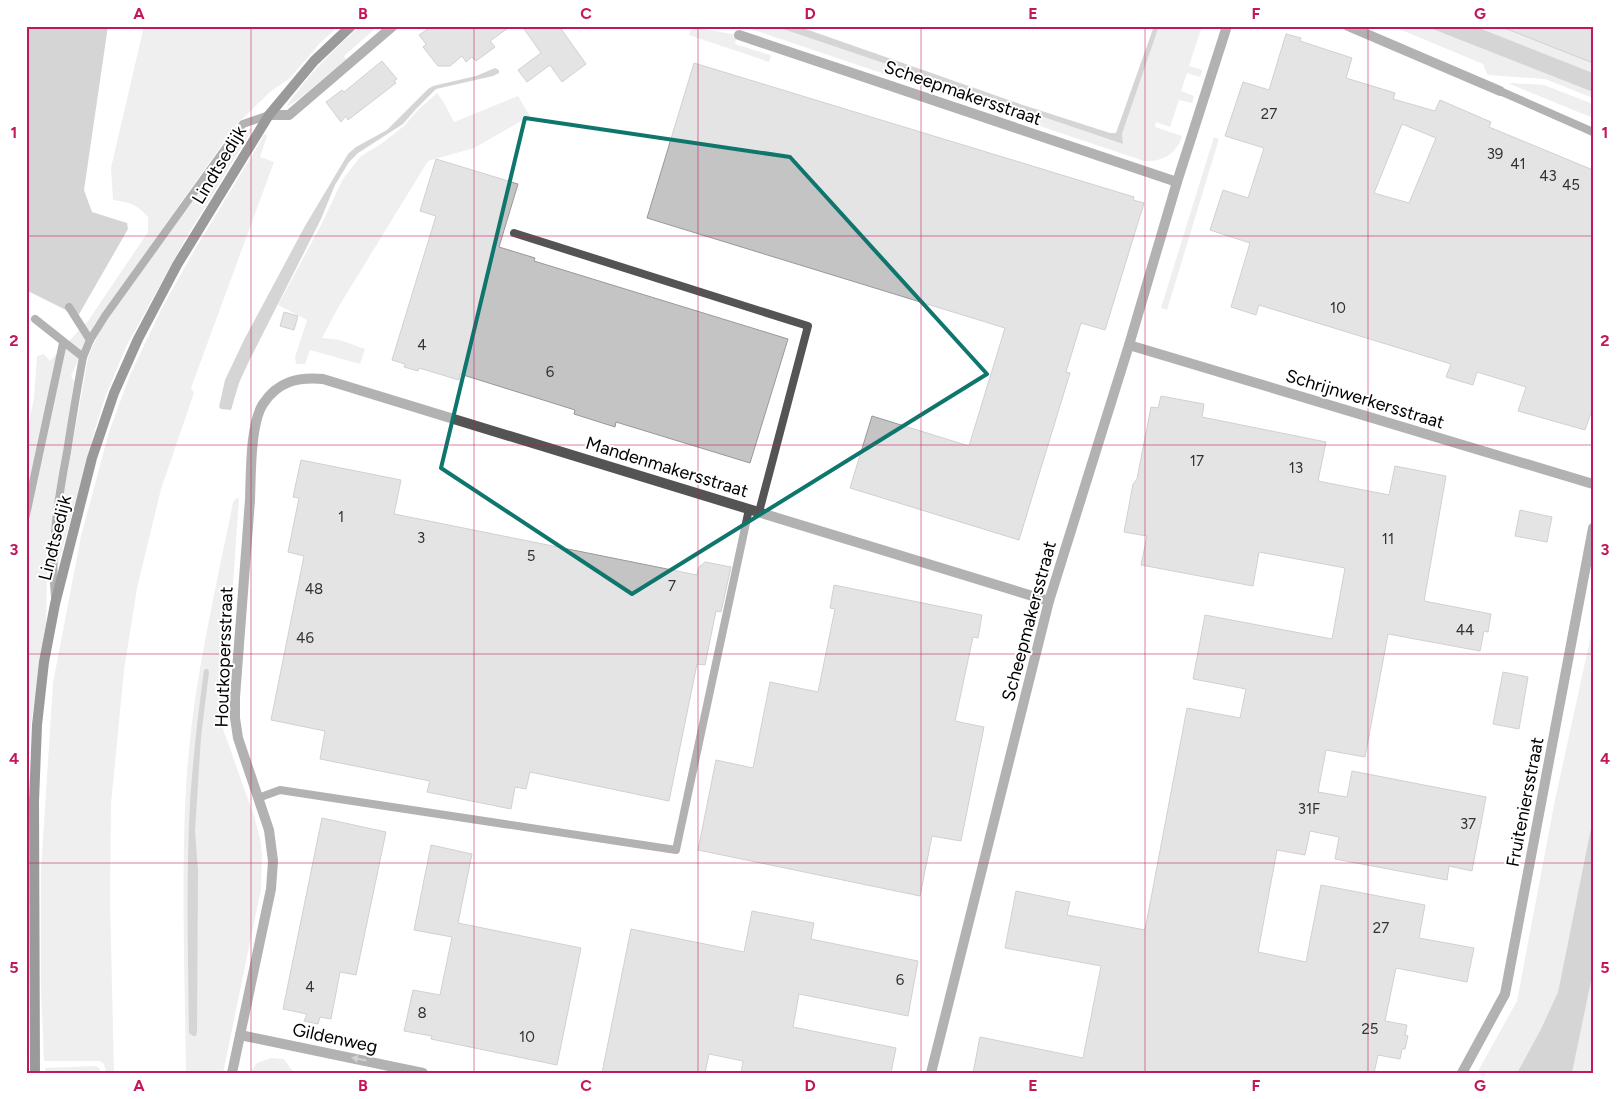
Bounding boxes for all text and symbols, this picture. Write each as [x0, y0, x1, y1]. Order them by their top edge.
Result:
text: A [133, 4, 145, 23]
text: B [358, 4, 368, 23]
text: C [580, 4, 592, 23]
text: D [804, 4, 816, 23]
text: E [1028, 4, 1038, 23]
text: F [1252, 4, 1261, 23]
text: G [1474, 4, 1486, 23]
street label: Scheepmakersstraat [881, 56, 1045, 130]
house number: 27 [1261, 105, 1277, 123]
street label: Lindtsedijk [187, 122, 251, 208]
text: 1 [11, 123, 17, 142]
text: 1 [1602, 123, 1608, 142]
house number: 39 [1487, 145, 1503, 163]
house number: 41 [1510, 155, 1526, 173]
house number: 43 [1539, 167, 1557, 185]
house number: 45 [1562, 176, 1580, 194]
house number: 10 [1330, 299, 1346, 317]
text: 2 [9, 331, 19, 350]
text: 2 [1600, 331, 1610, 350]
house number: 4 [417, 336, 427, 354]
house number: 6 [546, 363, 555, 381]
street label: Schrijnwerkersstraat [1283, 364, 1447, 434]
street label: Mandenmakersstraat [583, 432, 751, 502]
house number: 17 [1190, 452, 1204, 470]
house number: 13 [1289, 459, 1303, 477]
street label: Lindtsedijk [34, 493, 76, 583]
house number: 1 [338, 508, 344, 526]
house number: 3 [417, 529, 425, 547]
house number: 11 [1382, 530, 1394, 548]
street label: Scheepmakersstraat [997, 538, 1061, 703]
text: 3 [10, 540, 19, 559]
text: 3 [1601, 540, 1610, 559]
house number: 5 [527, 547, 535, 565]
house number: 7 [668, 577, 676, 595]
house number: 48 [305, 580, 323, 598]
street label: Houtkopersstraat [211, 586, 237, 728]
house number: 44 [1456, 621, 1474, 639]
house number: 46 [296, 629, 314, 647]
street label: Fruiteniersstraat [1502, 735, 1548, 869]
text: 4 [9, 749, 19, 768]
text: 4 [1600, 749, 1610, 768]
house number: 31F [1298, 800, 1320, 818]
house number: 37 [1460, 815, 1476, 833]
house number: 27 [1373, 919, 1389, 937]
text: 5 [9, 958, 19, 977]
text: 5 [1600, 958, 1610, 977]
house number: 6 [896, 971, 905, 989]
house number: 4 [305, 978, 315, 996]
house number: 8 [417, 1004, 427, 1022]
street label: Gildenweg [290, 1018, 380, 1058]
house number: 25 [1361, 1020, 1379, 1038]
house number: 10 [519, 1028, 535, 1046]
one-way arrow [350, 1055, 366, 1063]
text: A [133, 1076, 145, 1095]
text: B [358, 1076, 368, 1095]
text: C [580, 1076, 592, 1095]
text: D [804, 1076, 816, 1095]
text: E [1028, 1076, 1038, 1095]
text: F [1252, 1076, 1261, 1095]
text: G [1474, 1076, 1486, 1095]

